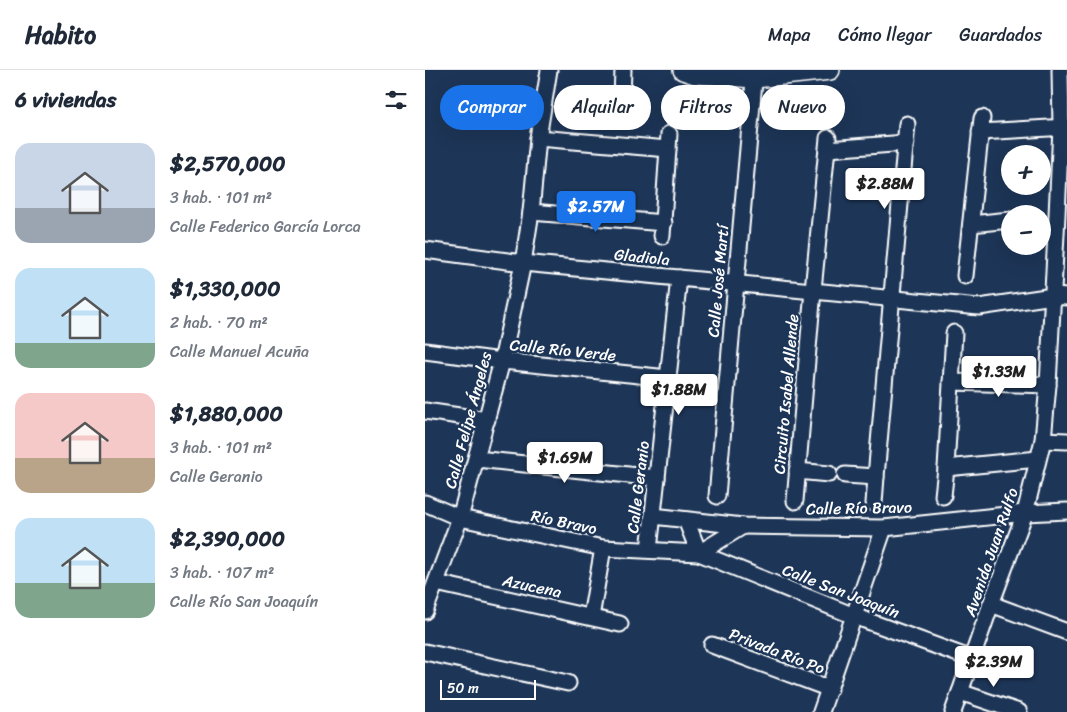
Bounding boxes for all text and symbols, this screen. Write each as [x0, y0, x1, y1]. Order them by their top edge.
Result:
text: Habito [25, 14, 96, 56]
text: Mapa [768, 19, 810, 51]
text: Cómo llegar [838, 19, 931, 51]
text: Guardados [959, 19, 1042, 51]
text: 6 viviendas [15, 81, 116, 119]
chip: Comprar [440, 85, 544, 130]
chip: Alquilar [554, 85, 651, 130]
chip: Filtros [661, 85, 750, 130]
chip: Nuevo [760, 85, 845, 130]
icon: filters [382, 86, 410, 114]
text: $2,570,000 [170, 145, 285, 183]
map controls [1001, 145, 1051, 255]
button: + [1001, 145, 1051, 195]
icon: home [55, 163, 115, 223]
pin: $2.88M [844, 168, 926, 210]
text: $2.88M [856, 169, 914, 198]
text: 3 hab. · 101 m² [170, 183, 272, 212]
pin: $2.57M [555, 190, 637, 233]
text: $2.57M [568, 192, 624, 221]
button: − [1001, 205, 1051, 255]
text: Calle Federico García Lorca [170, 212, 361, 241]
street label: Calle José Martí [699, 221, 738, 338]
street label: Gladiola [613, 240, 671, 274]
text: $1,330,000 [170, 270, 281, 308]
icon: home [55, 288, 115, 348]
text: 2 hab. · 70 m² [170, 308, 268, 337]
street label: Circuito Isabel Allende [765, 313, 807, 475]
street label: Calle Río Verde [508, 330, 618, 370]
text: Calle Manuel Acuña [170, 337, 309, 366]
street label: Calle Felipe Ángeles [436, 348, 500, 492]
pin: $1.33M [958, 356, 1040, 398]
text: $1.33M [972, 357, 1026, 386]
pin: $1.88M [638, 374, 720, 416]
text: $1.88M [652, 375, 706, 404]
text: $1,880,000 [170, 395, 283, 433]
icon: home [55, 413, 115, 473]
text: 3 hab. · 101 m² [170, 433, 272, 462]
street label: Calle Geranio [618, 439, 658, 535]
pin: $1.69M [524, 442, 606, 484]
text: $1.69M [538, 443, 592, 472]
text: Calle Geranio [170, 462, 263, 491]
street label: Avenida Juan Rulfo [955, 484, 1027, 621]
street label: Calle Río Bravo [806, 493, 912, 523]
street label: Río Bravo [528, 501, 600, 543]
text: $2,390,000 [170, 520, 285, 558]
icon: home [55, 538, 115, 598]
street label: Calle San Joaquín [778, 555, 904, 627]
text: 3 hab. · 107 m² [170, 558, 274, 587]
street label: Azucena [499, 565, 564, 606]
text: Calle Río San Joaquín [170, 587, 318, 616]
street label: Privada Río Po [725, 619, 829, 683]
pin: $2.39M [953, 646, 1035, 688]
text: $2.39M [966, 647, 1022, 676]
text: 50 m [447, 676, 479, 701]
scale bar [440, 677, 536, 700]

